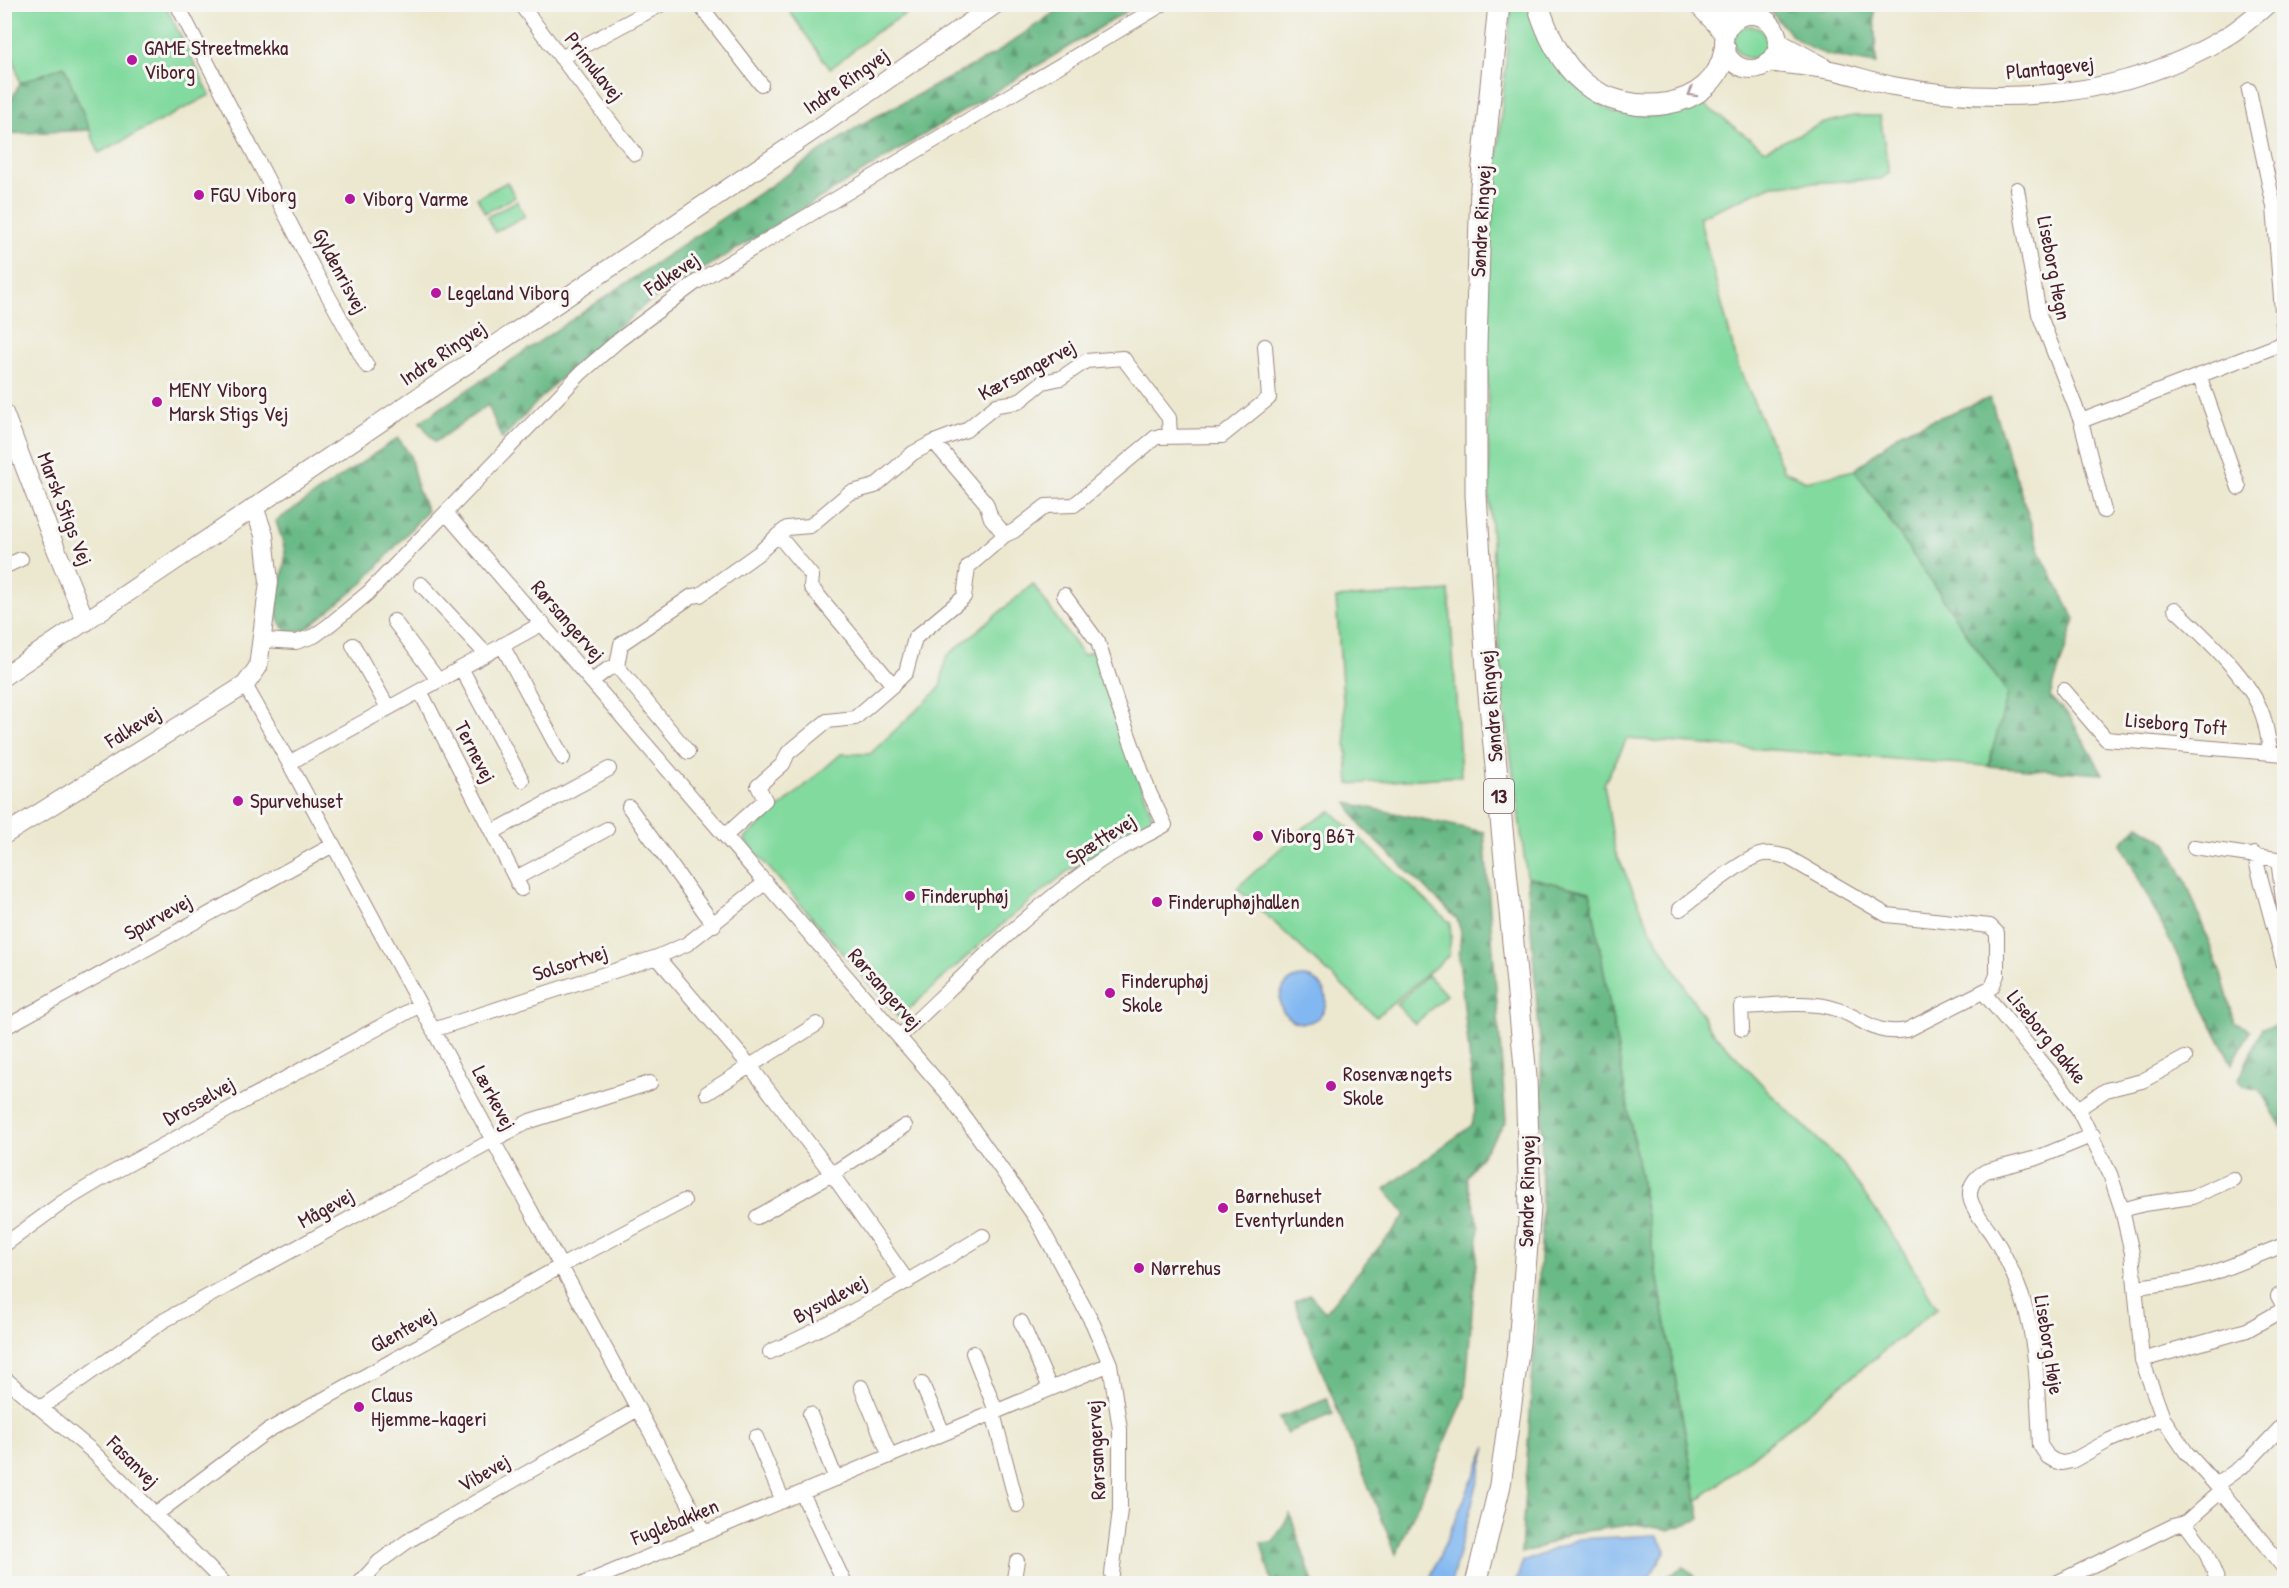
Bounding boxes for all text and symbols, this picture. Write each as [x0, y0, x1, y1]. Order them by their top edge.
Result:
street label: Primulavej [558, 26, 631, 108]
place label: GAME Streetmekka Viborg [144, 33, 288, 86]
street label: Indre Ringvej [797, 40, 894, 121]
street label: Plantagevej [2005, 48, 2095, 87]
marker: GAME Streetmekka Viborg [125, 53, 139, 67]
one-way arrow [1688, 86, 1698, 97]
street label: Søndre Ringvej [1463, 164, 1498, 278]
place label: FGU Viborg [210, 180, 296, 209]
place label: Viborg Varme [362, 184, 469, 213]
marker: FGU Viborg [192, 188, 206, 202]
marker: Viborg Varme [343, 192, 357, 206]
street label: Liseborg Hegn [2030, 213, 2079, 322]
street label: Gyldenrisvej [306, 223, 375, 319]
street label: Falkevej [638, 245, 705, 303]
place label: Legeland Viborg [448, 278, 569, 307]
marker: Legeland Viborg [429, 286, 443, 300]
street label: Indre Ringvej [394, 313, 492, 392]
street label: Kærsangervej [973, 332, 1081, 407]
place label: MENY Viborg Marsk Stigs Vej [169, 375, 288, 428]
marker: MENY Viborg Marsk Stigs Vej [150, 395, 164, 409]
street label: Marsk Stigs Vej [31, 448, 100, 570]
street label: Rørsangervej [525, 574, 612, 668]
street label: Søndre Ringvej [1471, 649, 1510, 763]
street label: Falkevej [99, 698, 166, 755]
street label: Liseborg Toft [2124, 705, 2229, 742]
street label: Ternevej [448, 716, 503, 788]
road number: 13 [1484, 779, 1514, 813]
place label: Spurvehuset [250, 786, 344, 815]
marker: Spurvehuset [231, 794, 245, 808]
street label: Spættevej [1060, 806, 1141, 871]
place label: Viborg B67 [1270, 821, 1355, 850]
marker: Viborg B67 [1251, 829, 1265, 843]
place label: Finderuphøj [921, 881, 1009, 910]
street label: Spurvevej [119, 886, 197, 947]
place label: Finderuphøjhallen [1168, 887, 1300, 916]
marker: Finderuphøj [903, 889, 917, 903]
marker: Finderuphøjhallen [1150, 895, 1164, 909]
street label: Solsortvej [529, 937, 611, 988]
street label: Rørsangervej [842, 942, 929, 1036]
place label: Finderuphøj Skole [1121, 966, 1209, 1019]
street label: Liseborg Bakke [2001, 984, 2094, 1090]
marker: Finderuphøj Skole [1103, 986, 1117, 1000]
place label: Rosenvængets Skole [1343, 1059, 1452, 1112]
street label: Lærkevej [465, 1060, 523, 1135]
street label: Drosselvej [157, 1069, 240, 1132]
marker: Rosenvængets Skole [1324, 1079, 1338, 1093]
street label: Søndre Ringvej [1511, 1135, 1542, 1247]
street label: Mågevej [292, 1180, 359, 1235]
place label: Børnehuset Eventyrlunden [1235, 1181, 1344, 1234]
marker: Børnehuset Eventyrlunden [1216, 1201, 1230, 1215]
place label: Nørrehus [1151, 1253, 1221, 1282]
marker: Nørrehus [1132, 1261, 1146, 1275]
street label: Bysvalevej [788, 1267, 872, 1330]
street label: Liseborg Høje [2027, 1293, 2072, 1397]
street label: Glentevej [365, 1300, 441, 1359]
place label: Claus Hjemme-kageri [371, 1380, 487, 1433]
street label: Rørsangervej [1078, 1399, 1113, 1501]
marker: Claus Hjemme-kageri [352, 1400, 366, 1414]
street label: Fasanvej [100, 1428, 166, 1494]
street label: Vibevej [453, 1446, 515, 1499]
street label: Fuglebakken [626, 1491, 723, 1553]

